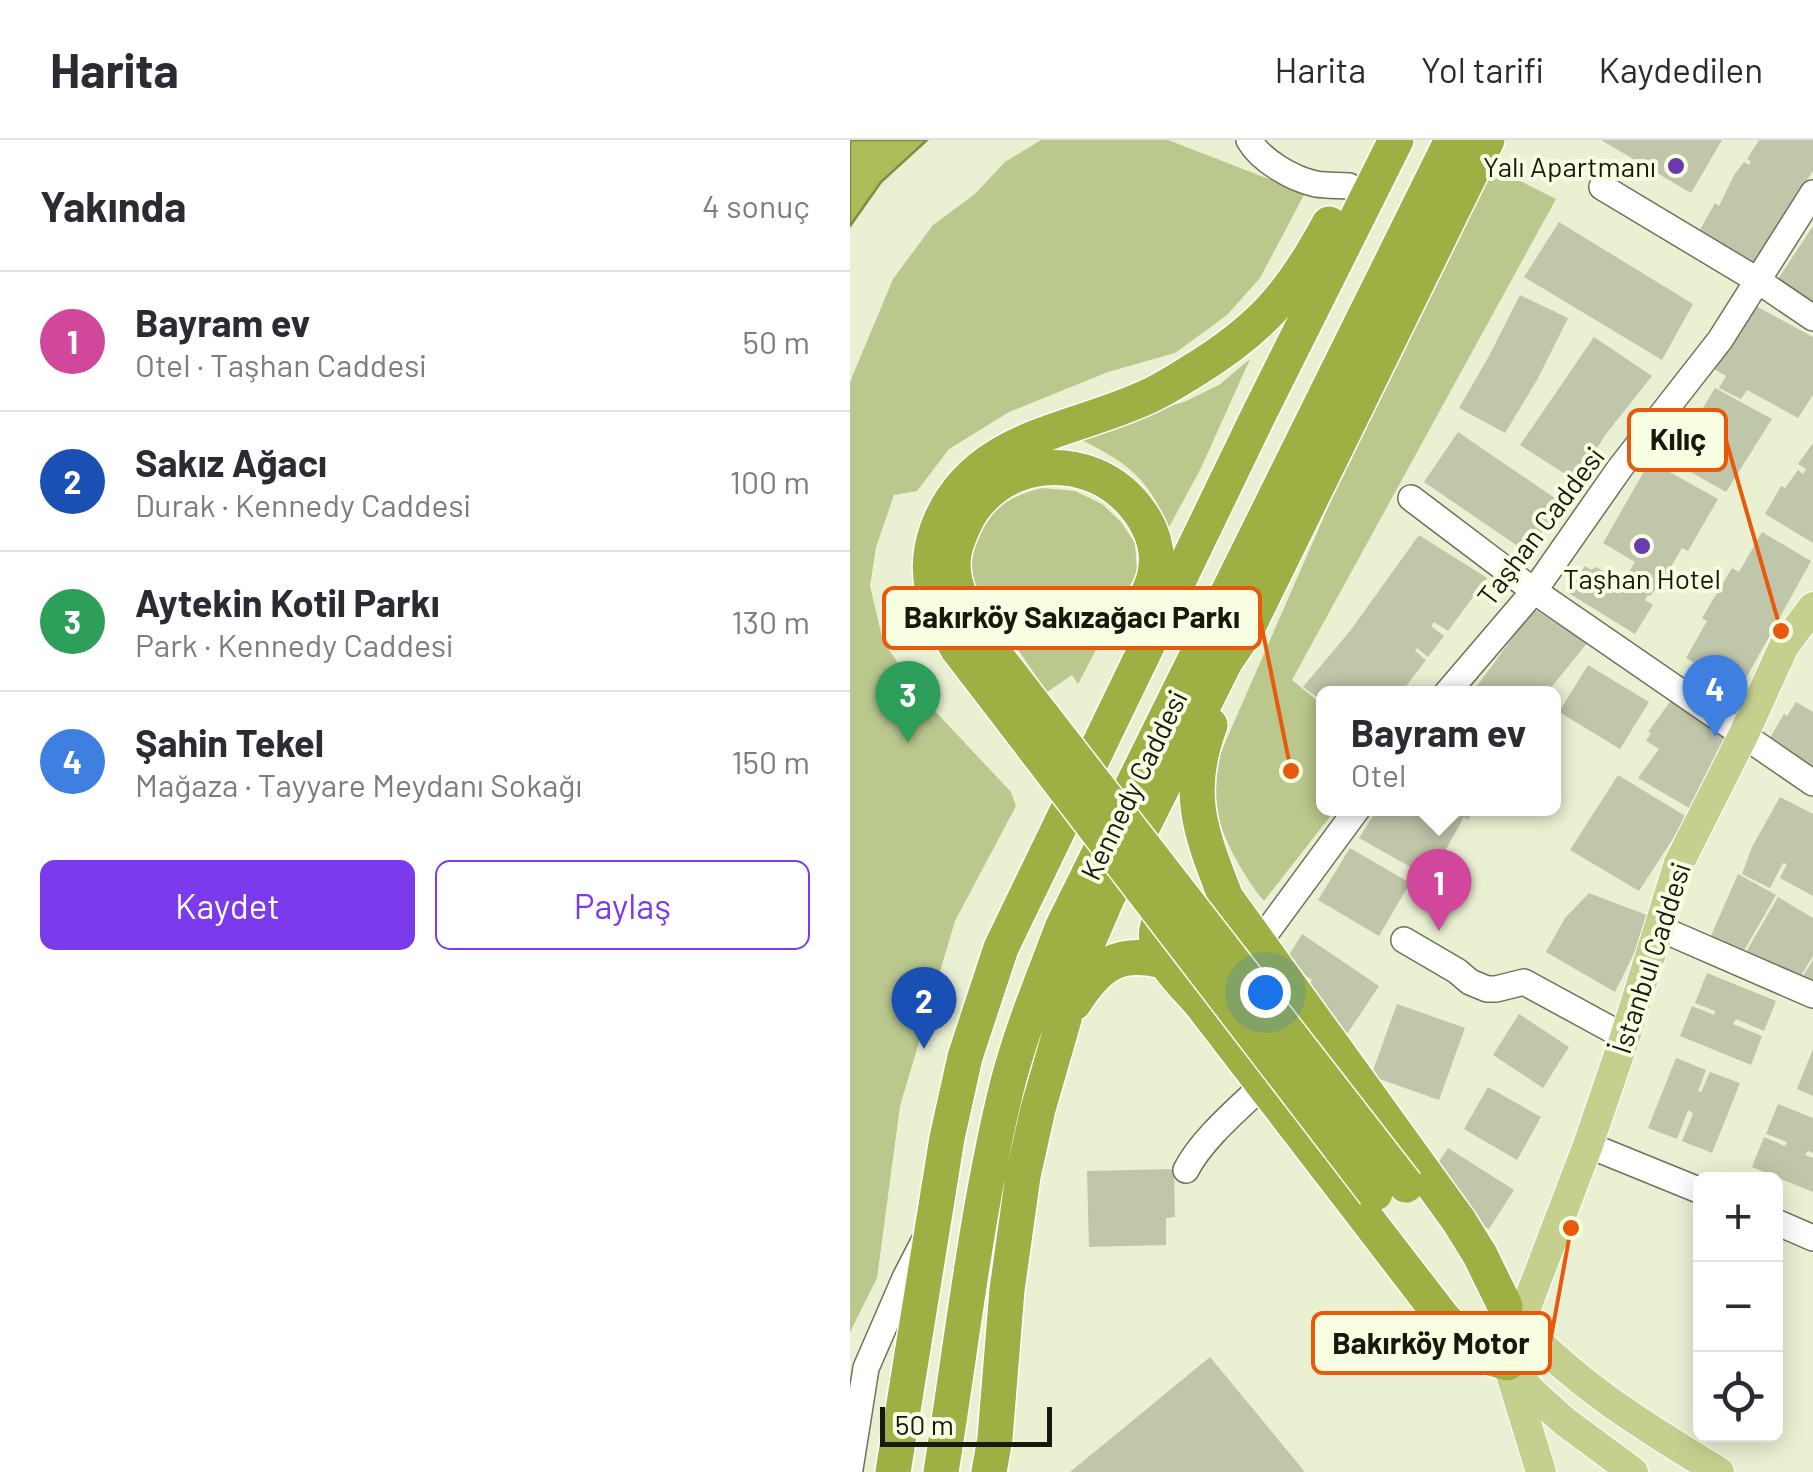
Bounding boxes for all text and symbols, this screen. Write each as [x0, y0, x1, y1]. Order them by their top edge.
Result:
text: Harita [50, 40, 179, 98]
text: Harita [1275, 48, 1366, 90]
text: Yol tarifi [1421, 48, 1544, 90]
text: Kaydedilen [1599, 48, 1763, 90]
place label: Yalı Apartmanı [1483, 149, 1656, 183]
marker: Yalı Apartmanı [1665, 155, 1687, 177]
text: Yakında [40, 180, 186, 230]
text: 4 sonuç [702, 186, 810, 224]
text: Bayram ev [135, 299, 310, 345]
text: 1 [67, 322, 78, 360]
text: 50 m [743, 322, 810, 360]
text: Otel · Taşhan Caddesi [135, 345, 426, 383]
callout: Kılıç [1629, 410, 1726, 470]
text: Kılıç [1650, 420, 1706, 456]
text: Sakız Ağacı [135, 439, 327, 485]
street label: Taşhan Caddesi [1469, 440, 1611, 612]
text: 2 [64, 462, 81, 500]
text: 100 m [730, 462, 810, 500]
text: Durak · Kennedy Caddesi [135, 485, 471, 523]
marker: Taşhan Hotel [1631, 535, 1653, 557]
place label: Taşhan Hotel [1563, 561, 1721, 595]
text: Aytekin Kotil Parkı [135, 579, 440, 625]
callout: Bakırköy Sakızağacı Parkı [884, 588, 1260, 648]
text: Bakırköy Sakızağacı Parkı [904, 598, 1240, 634]
text: 3 [64, 602, 81, 640]
text: 130 m [731, 602, 810, 640]
text: Park · Kennedy Caddesi [135, 625, 453, 663]
pin: 4 [1682, 654, 1748, 737]
pin: 3 [876, 660, 940, 743]
street label: Kennedy Caddesi [1073, 685, 1193, 885]
popup [1316, 686, 1561, 816]
text: Bayram ev [1351, 709, 1526, 755]
text: Şahin Tekel [135, 719, 324, 765]
text: 4 [63, 742, 82, 780]
text: 150 m [731, 742, 810, 780]
text: Otel [1351, 755, 1406, 793]
text: Mağaza · Tayyare Meydanı Sokağı [135, 765, 582, 803]
pin: 1 [1406, 848, 1472, 931]
street label: İstanbul Caddesi [1603, 858, 1697, 1058]
button: Kaydet [40, 860, 415, 950]
button: Paylaş [435, 860, 810, 950]
pin: 2 [892, 966, 956, 1049]
your location [1240, 967, 1291, 1018]
map controls [1693, 1172, 1783, 1442]
button: + [1693, 1172, 1783, 1262]
button: − [1693, 1262, 1783, 1352]
callout: Bakırköy Motor [1313, 1313, 1550, 1373]
text: Bakırköy Motor [1332, 1324, 1530, 1360]
button: locate [1693, 1352, 1783, 1442]
scale bar [880, 1402, 1052, 1446]
text: 50 m [895, 1407, 954, 1441]

